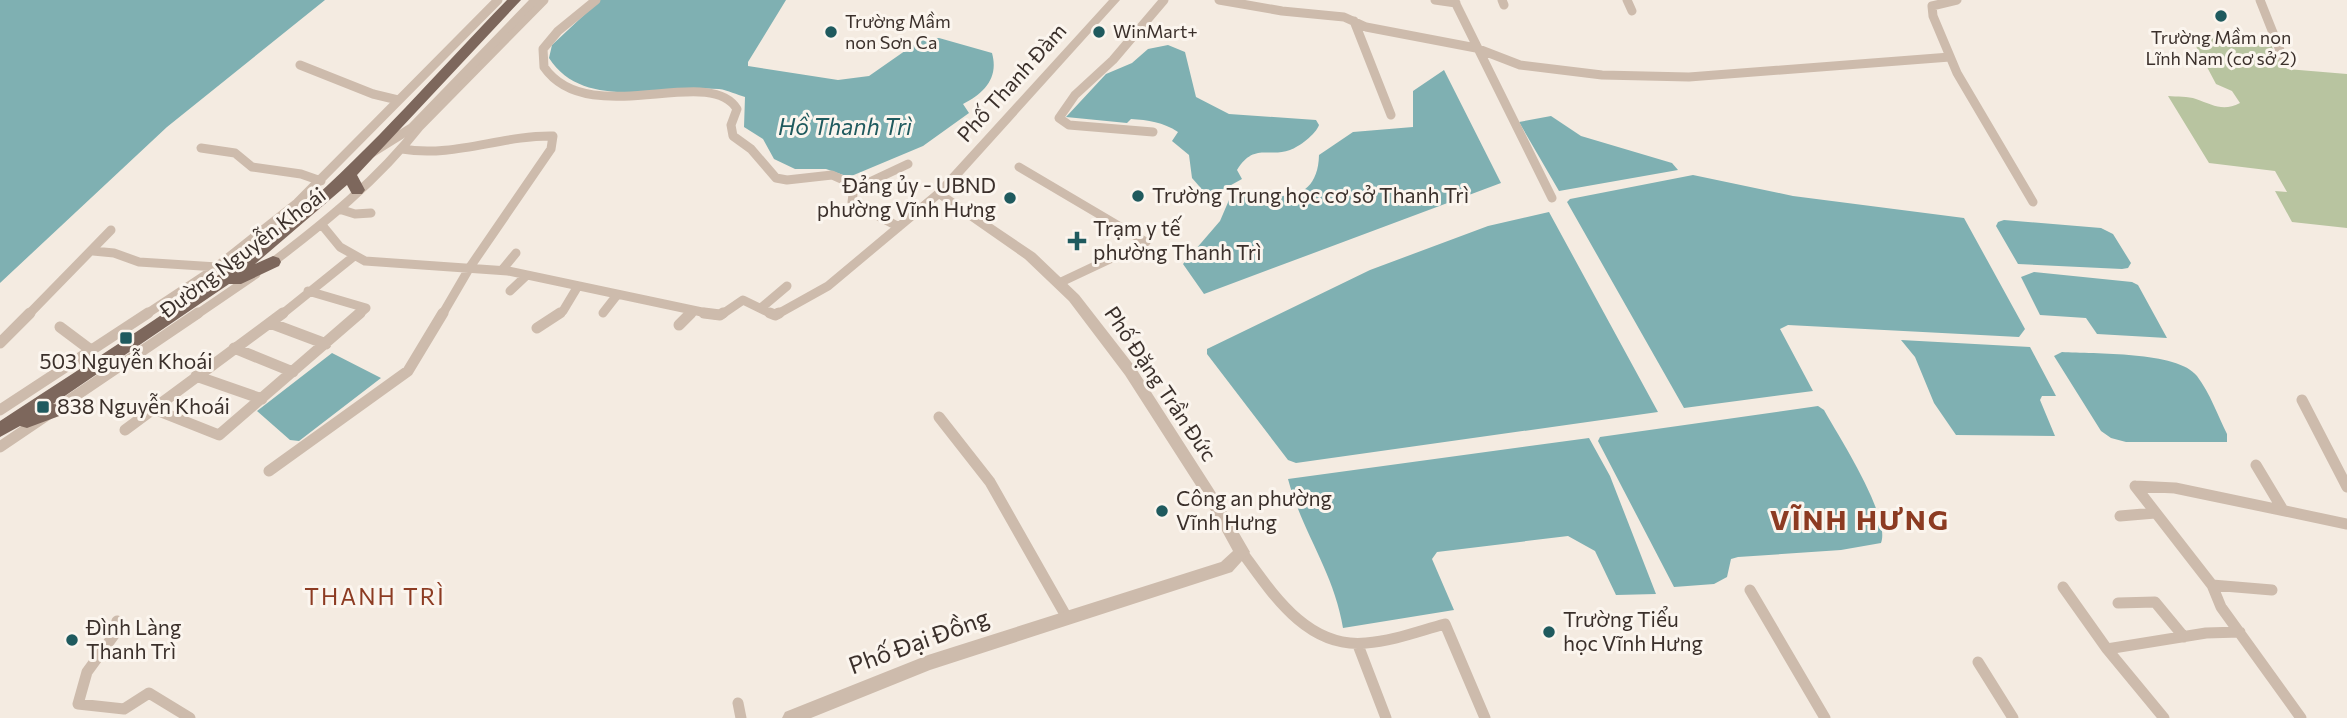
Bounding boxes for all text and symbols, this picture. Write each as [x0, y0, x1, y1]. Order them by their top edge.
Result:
marker: Trường Mầm non Lĩnh Nam (cơ sở 2) [2213, 8, 2229, 24]
place label: Trường Mầm non Sơn Ca [845, 10, 951, 53]
street label: Phố Thanh Đàm [951, 18, 1071, 146]
place label: WinMart+ [1113, 20, 1198, 42]
marker: Trường Mầm non Sơn Ca [823, 24, 839, 40]
marker: WinMart+ [1091, 24, 1107, 40]
place label: Trường Mầm non Lĩnh Nam (cơ sở 2) [2145, 26, 2297, 69]
water label: Hồ Thanh Trì [778, 112, 913, 140]
place label: Đảng ủy - UBND phường Vĩnh Hưng [817, 172, 996, 221]
street label: Đường Nguyễn Khoái [153, 181, 330, 323]
place label: Trường Trung học cơ sở Thanh Trì [1152, 182, 1469, 207]
marker: Trường Trung học cơ sở Thanh Trì [1130, 188, 1146, 204]
marker: Đảng ủy - UBND phường Vĩnh Hưng [1002, 190, 1018, 206]
place label: Trạm y tế phường Thanh Trì [1093, 215, 1262, 264]
marker: Trạm y tế phường Thanh Trì [1067, 231, 1087, 251]
street label: Phố Đặng Trần Đức [1100, 301, 1222, 465]
marker: 503 Nguyễn Khoái [118, 330, 134, 346]
place label: 503 Nguyễn Khoái [39, 347, 213, 373]
place label: 838 Nguyễn Khoái [57, 392, 230, 418]
marker: 838 Nguyễn Khoái [35, 399, 51, 415]
place label: Công an phường Vĩnh Hưng [1176, 485, 1332, 534]
district label: VĨNH HƯNG [1770, 502, 1950, 536]
marker: Công an phường Vĩnh Hưng [1154, 503, 1170, 519]
district label: THANH TRÌ [304, 582, 446, 610]
street label: Phố Đại Đồng [844, 602, 993, 679]
place label: Trường Tiểu học Vĩnh Hưng [1563, 606, 1703, 655]
place label: Đình Làng Thanh Trì [85, 614, 181, 663]
marker: Trường Tiểu học Vĩnh Hưng [1541, 624, 1557, 640]
marker: Đình Làng Thanh Trì [64, 632, 80, 648]

